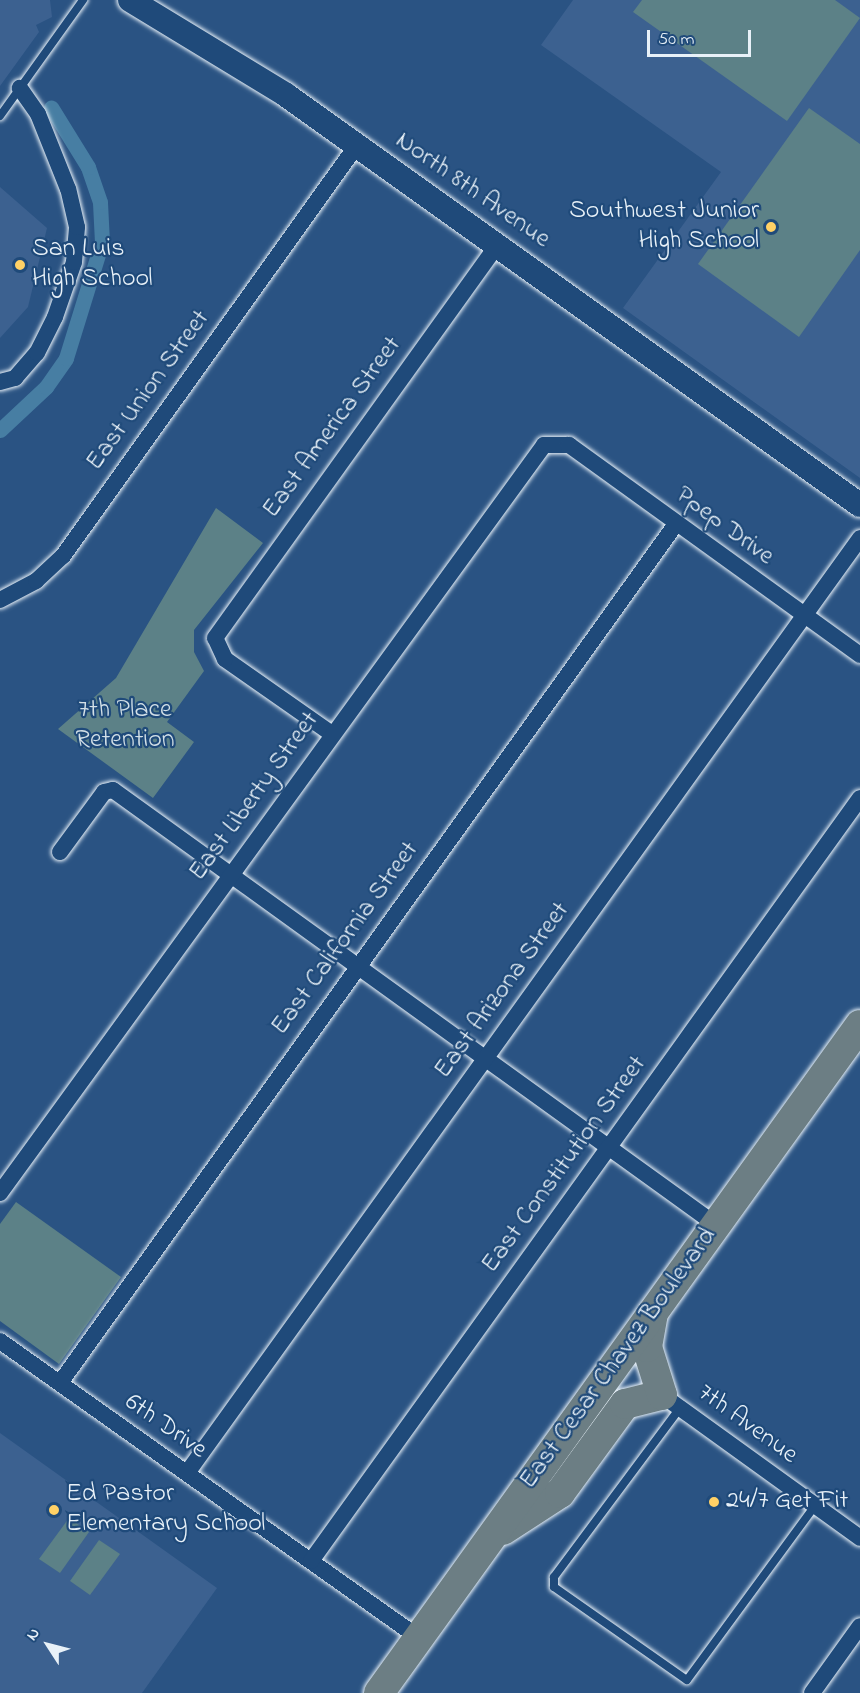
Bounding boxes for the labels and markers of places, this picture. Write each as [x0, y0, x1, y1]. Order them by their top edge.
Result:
place label: Southwest Junior High School [569, 196, 759, 258]
marker: Southwest Junior High School [764, 220, 778, 234]
place label: San Luis High School [32, 234, 153, 296]
marker: San Luis High School [13, 258, 27, 272]
place label: Ed Pastor Elementary School [66, 1479, 265, 1540]
place label: 24/7 Get Fit [726, 1486, 848, 1518]
marker: 24/7 Get Fit [707, 1495, 721, 1509]
marker: Ed Pastor Elementary School [47, 1503, 61, 1517]

